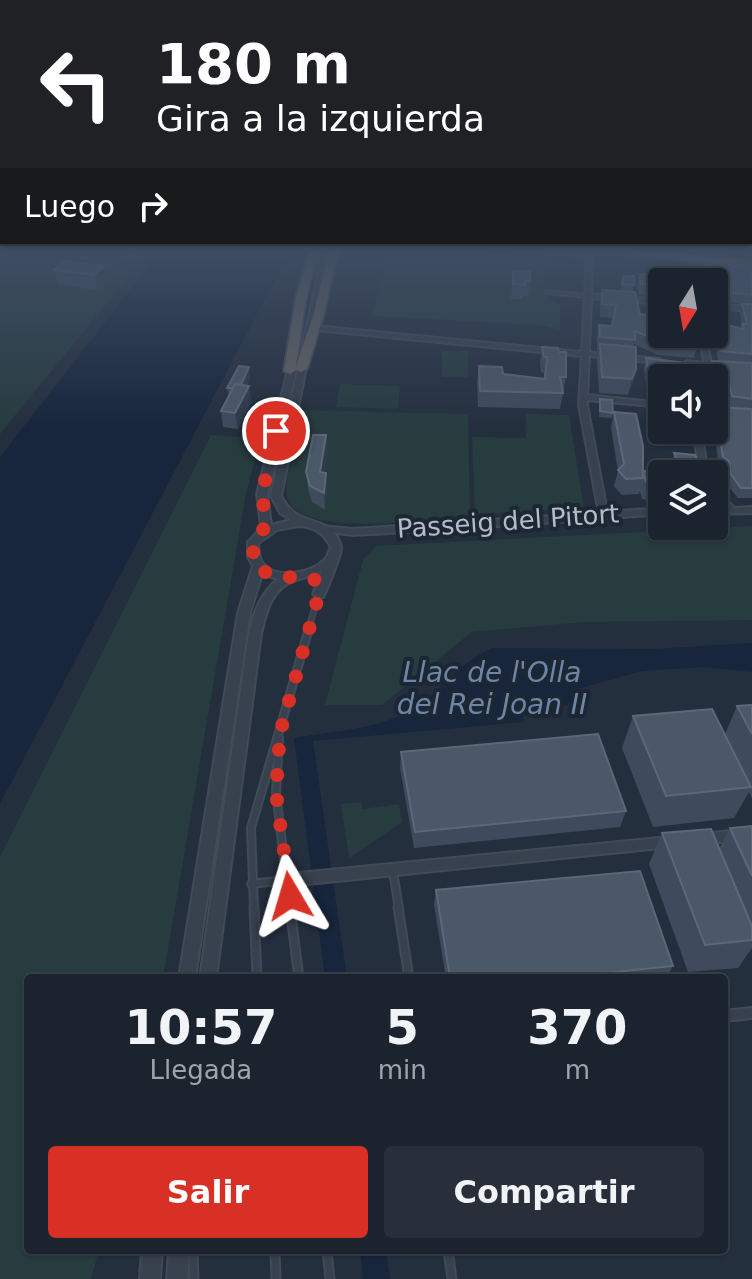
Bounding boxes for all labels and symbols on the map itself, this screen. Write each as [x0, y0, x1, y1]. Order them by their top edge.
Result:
north arrow [648, 268, 728, 348]
pin [242, 397, 310, 465]
street label: Passeig del Pitort [396, 498, 620, 544]
water label: Llac de l'Olla del Rei Joan II [397, 656, 587, 721]
position arrow [248, 854, 332, 938]

